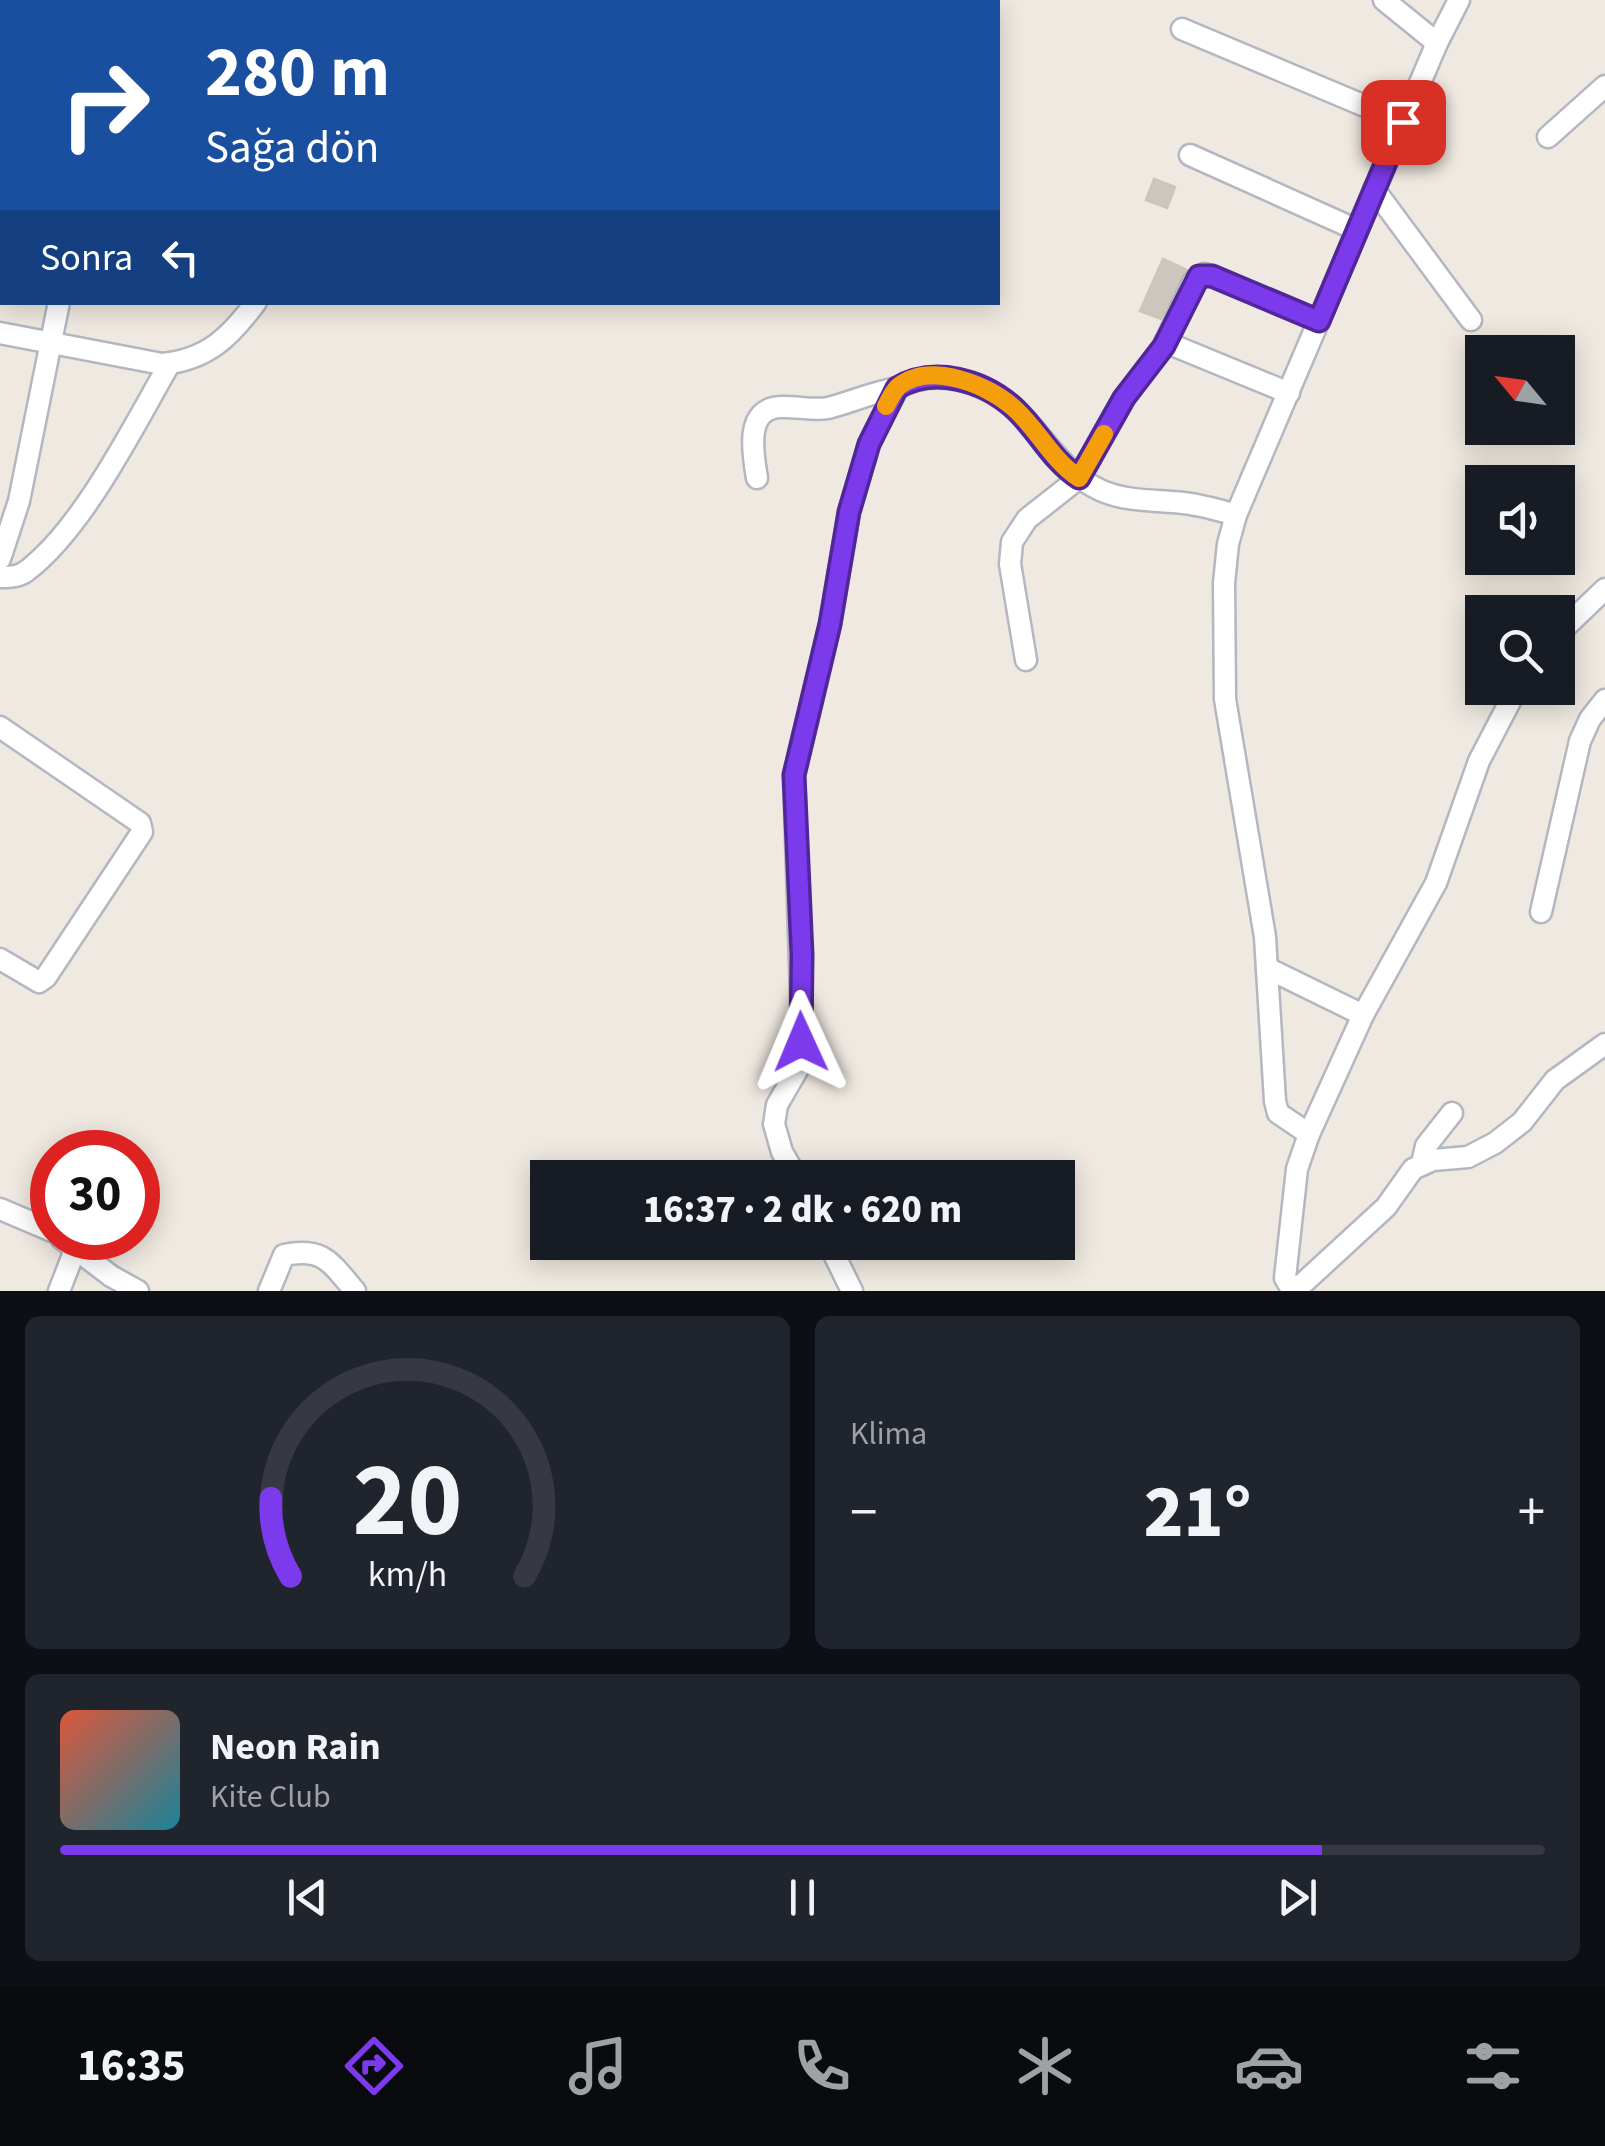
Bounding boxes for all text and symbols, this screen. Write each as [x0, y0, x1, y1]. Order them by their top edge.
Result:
text: 280 m [205, 23, 390, 123]
icon: right [40, 40, 170, 170]
pin [1361, 80, 1446, 165]
icon: arrive [1376, 95, 1431, 150]
text: Sağa dön [205, 116, 379, 180]
icon: left [153, 230, 208, 285]
text: Sonra [40, 231, 133, 285]
north arrow [1465, 335, 1575, 445]
map controls [1465, 335, 1575, 705]
button: sound [1465, 465, 1575, 575]
button: search [1465, 595, 1575, 705]
position arrow [749, 990, 853, 1094]
speed limit sign: 30 [30, 1130, 160, 1260]
text: 16:37 · 2 dk · 620 m [643, 1183, 962, 1237]
text: Klima [850, 1411, 927, 1457]
text: 20 [353, 1428, 462, 1576]
text: 21° [1144, 1459, 1251, 1566]
text: − [850, 1474, 877, 1552]
text: + [1518, 1474, 1545, 1552]
text: km/h [368, 1549, 447, 1600]
text: Neon Rain [210, 1720, 381, 1774]
text: Kite Club [210, 1774, 331, 1820]
icon: previous [280, 1870, 335, 1925]
icon: pause [775, 1870, 830, 1925]
icon: next [1270, 1870, 1325, 1925]
icon: directions [339, 2031, 409, 2101]
icon: music [563, 2031, 633, 2101]
icon: phone [787, 2031, 857, 2101]
icon: climate [1010, 2031, 1080, 2101]
icon: car [1234, 2031, 1304, 2101]
icon: filters [1458, 2031, 1528, 2101]
text: 16:35 [77, 2034, 185, 2098]

